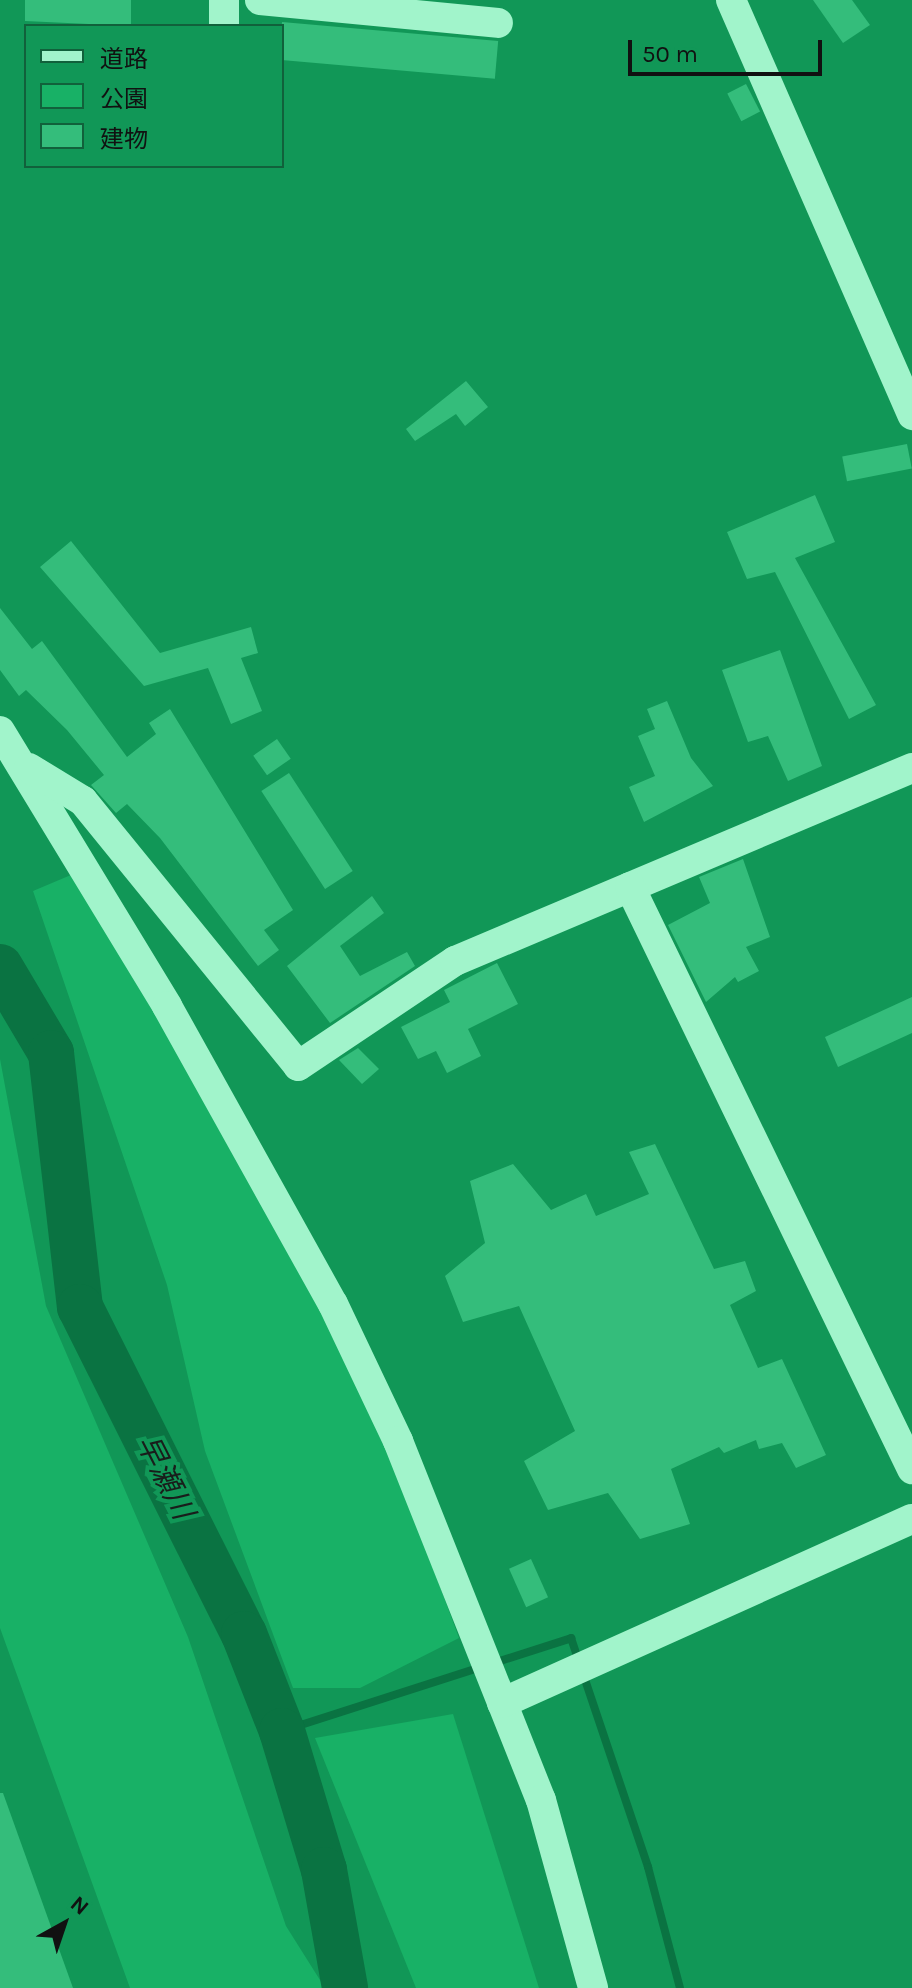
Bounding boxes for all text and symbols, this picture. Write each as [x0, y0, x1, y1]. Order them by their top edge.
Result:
legend [24, 24, 284, 168]
scale bar [632, 24, 826, 74]
text: 50 m [642, 40, 698, 68]
text: 道路 [100, 45, 148, 73]
text: 公園 [100, 85, 148, 113]
text: 建物 [100, 125, 148, 153]
water label: 早瀬川 [129, 1429, 201, 1525]
north arrow [24, 1884, 104, 1964]
text: N [65, 1891, 94, 1921]

